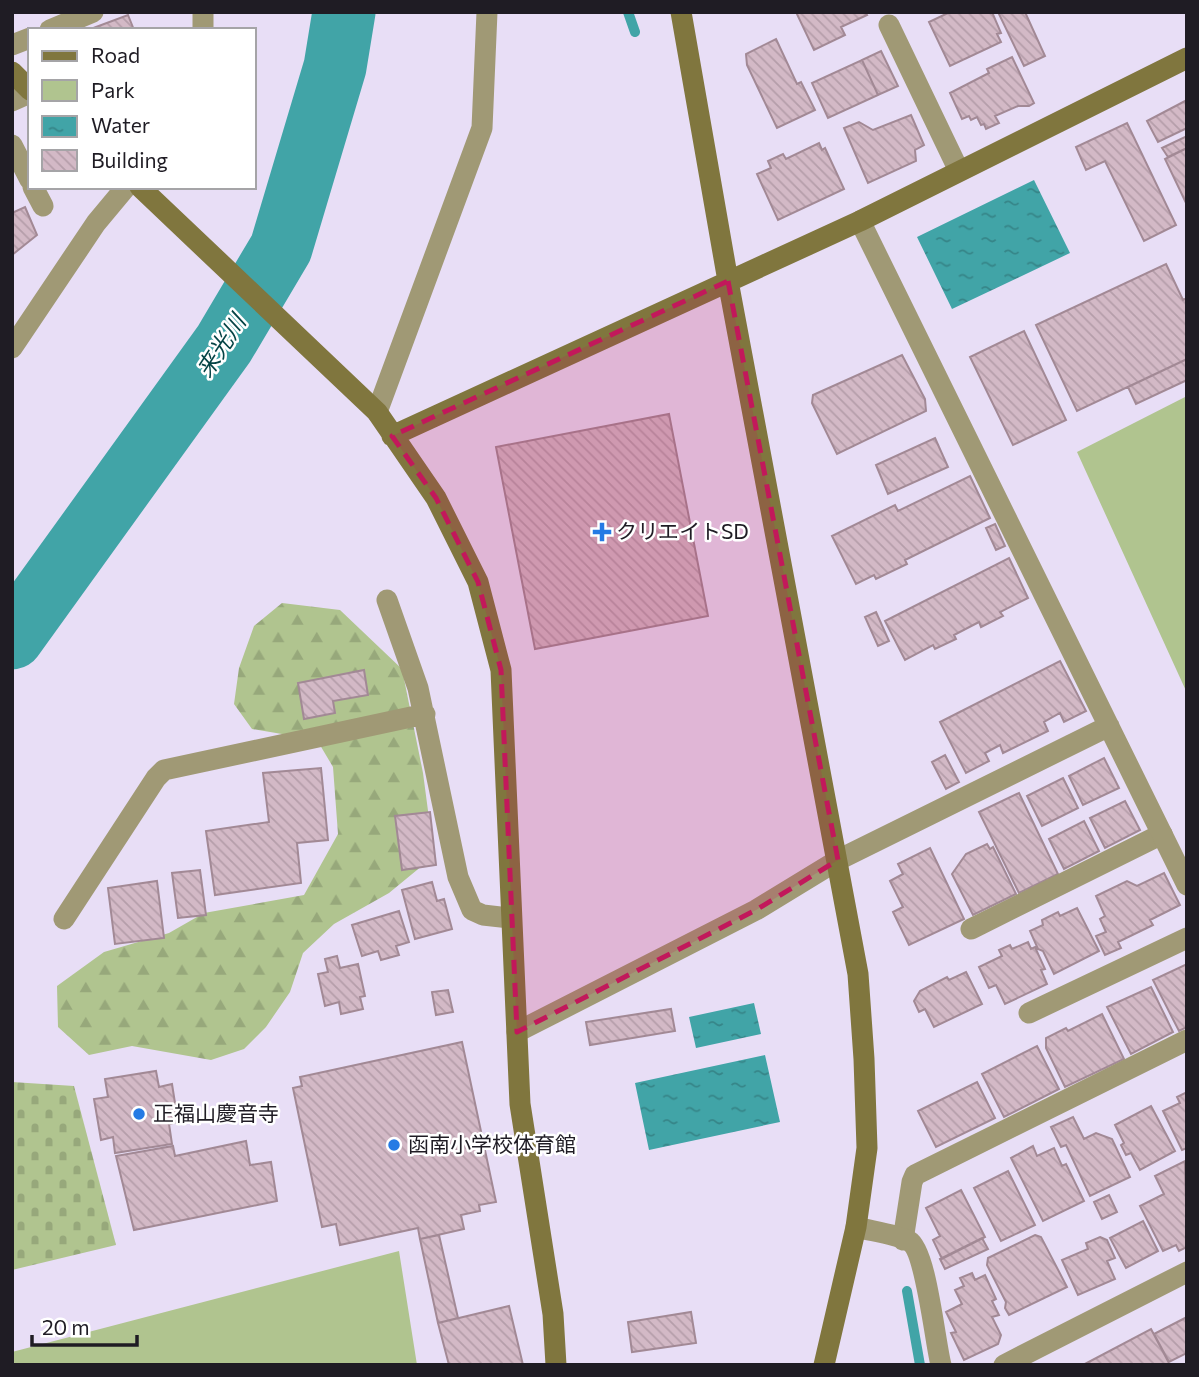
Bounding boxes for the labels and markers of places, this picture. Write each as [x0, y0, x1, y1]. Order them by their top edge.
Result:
place label: クリエイトSD [616, 518, 749, 543]
marker: クリエイトSD [594, 524, 610, 540]
place label: 正福山慶音寺 [153, 1100, 279, 1125]
marker: 正福山慶音寺 [131, 1106, 147, 1122]
place label: 函南小学校体育館 [408, 1131, 576, 1156]
marker: 函南小学校体育館 [386, 1137, 402, 1153]

